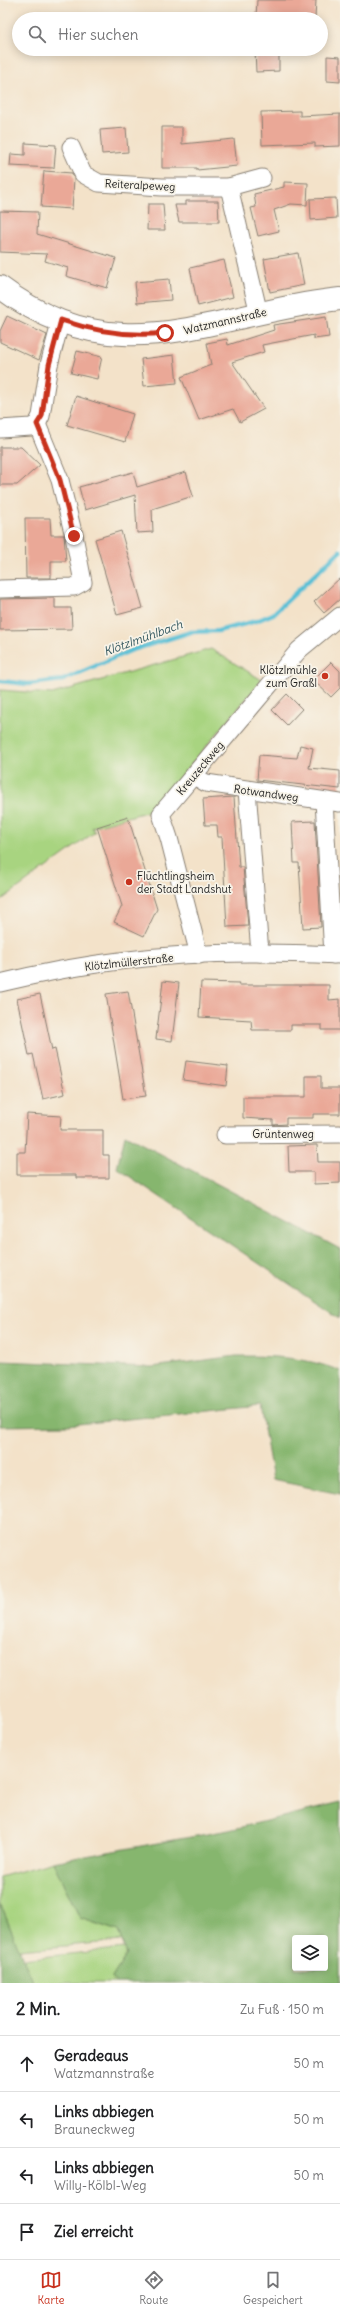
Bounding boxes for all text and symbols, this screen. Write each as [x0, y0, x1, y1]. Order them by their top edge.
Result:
search box [12, 12, 328, 56]
icon: search [26, 23, 48, 45]
text: Hier suchen [58, 25, 138, 44]
street label: Reiteralpeweg [104, 176, 176, 194]
street label: Watzmannstraße [182, 305, 268, 337]
route start [156, 324, 174, 342]
route end [65, 527, 83, 545]
water label: Klötzlmühlbach [101, 616, 185, 659]
place label: Klötzlmühle zum Graßl [259, 663, 317, 690]
marker: Klötzlmühle zum Graßl [320, 671, 330, 681]
street label: Kreuzeckweg [173, 738, 227, 798]
street label: Rotwandweg [233, 782, 299, 804]
place label: Flüchtlingsheim der Stadt Landshut [137, 869, 232, 896]
marker: Flüchtlingsheim der Stadt Landshut [124, 877, 134, 887]
street label: Klötzlmüllerstraße [84, 950, 174, 974]
street label: Grüntenweg [252, 1127, 314, 1141]
map controls [292, 1935, 328, 1971]
button: layers [292, 1935, 328, 1971]
text: 2 Min. [16, 1998, 60, 2020]
text: Zu Fuß · 150 m [240, 2001, 324, 2018]
text: Geradeaus [54, 2046, 128, 2065]
icon: ahead [16, 2053, 38, 2075]
text: 50 m [293, 2055, 324, 2072]
text: Watzmannstraße [54, 2065, 154, 2082]
text: Links abbiegen [54, 2102, 154, 2121]
icon: left [16, 2109, 38, 2131]
text: 50 m [293, 2111, 324, 2128]
text: Brauneckweg [54, 2121, 135, 2138]
text: Links abbiegen [54, 2158, 154, 2177]
icon: left [16, 2165, 38, 2187]
text: 50 m [293, 2167, 324, 2184]
text: Willy-Kölbl-Weg [54, 2177, 146, 2194]
icon: arrive [16, 2221, 38, 2243]
text: Ziel erreicht [54, 2222, 133, 2241]
tab: Karte [37, 2269, 64, 2307]
tab: Route [139, 2269, 168, 2307]
tab: Gespeichert [243, 2269, 303, 2307]

